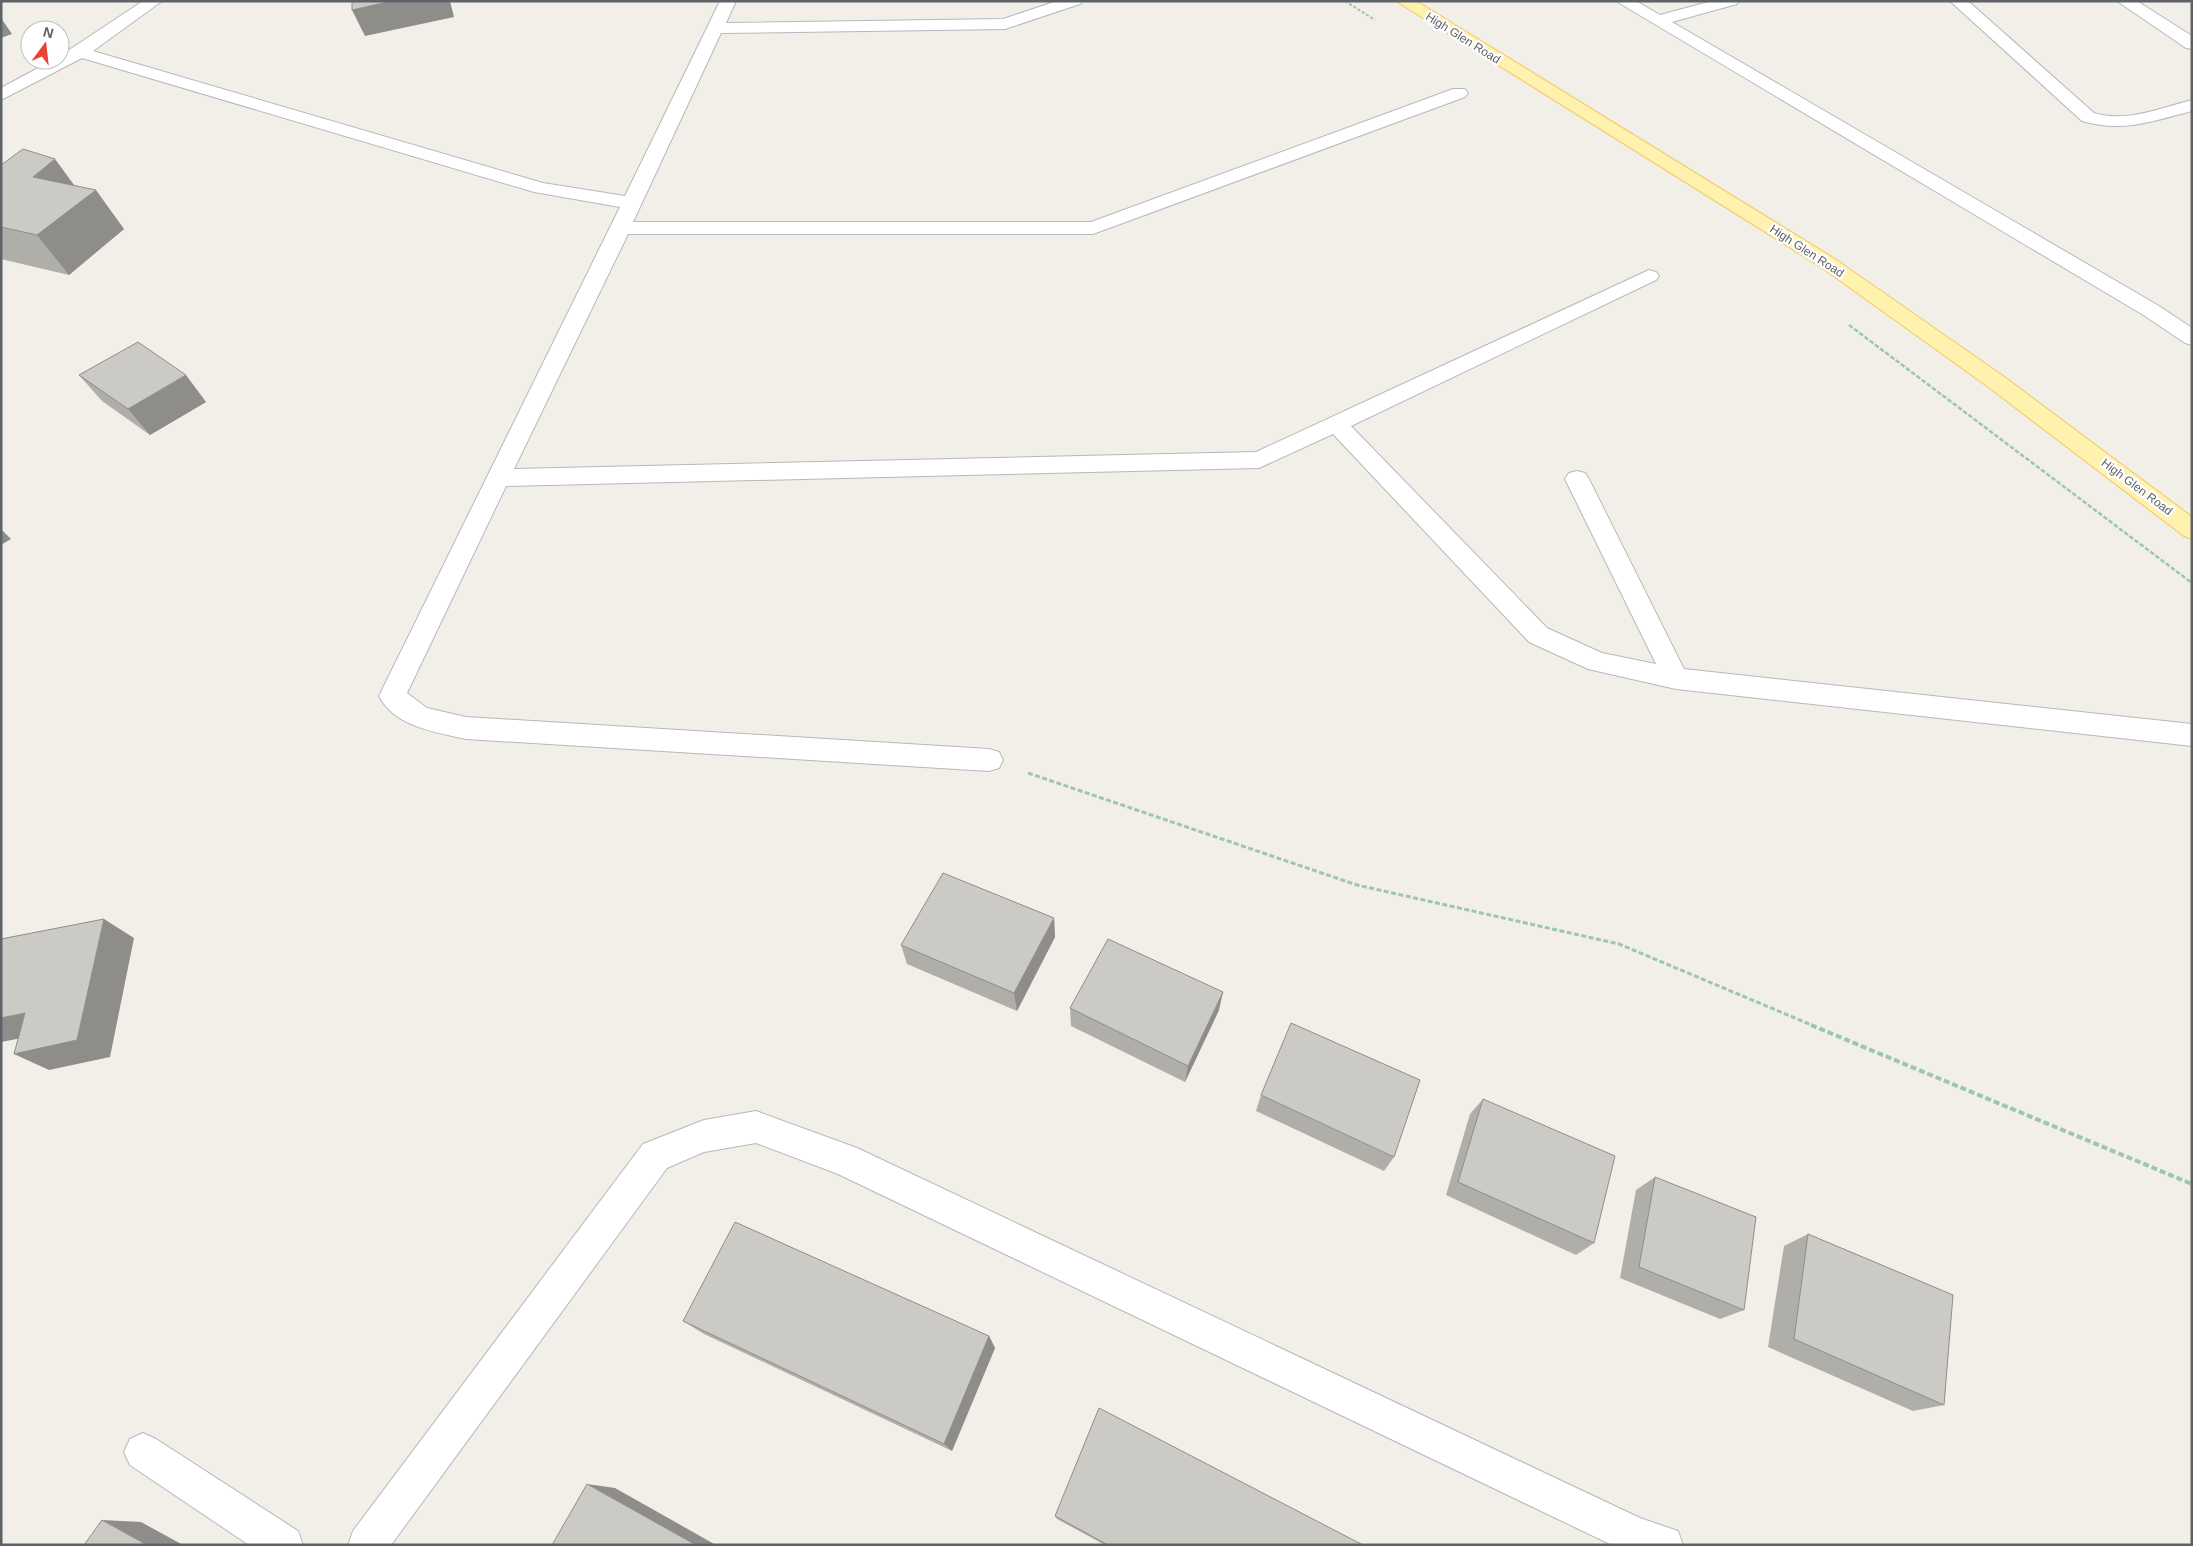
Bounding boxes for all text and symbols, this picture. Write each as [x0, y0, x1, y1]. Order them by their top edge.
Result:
street label: High Glen Road [1423, 9, 1503, 67]
north arrow [20, 20, 70, 70]
text: N [41, 23, 55, 41]
street label: High Glen Road [1767, 222, 1847, 280]
street label: High Glen Road [2099, 456, 2175, 518]

